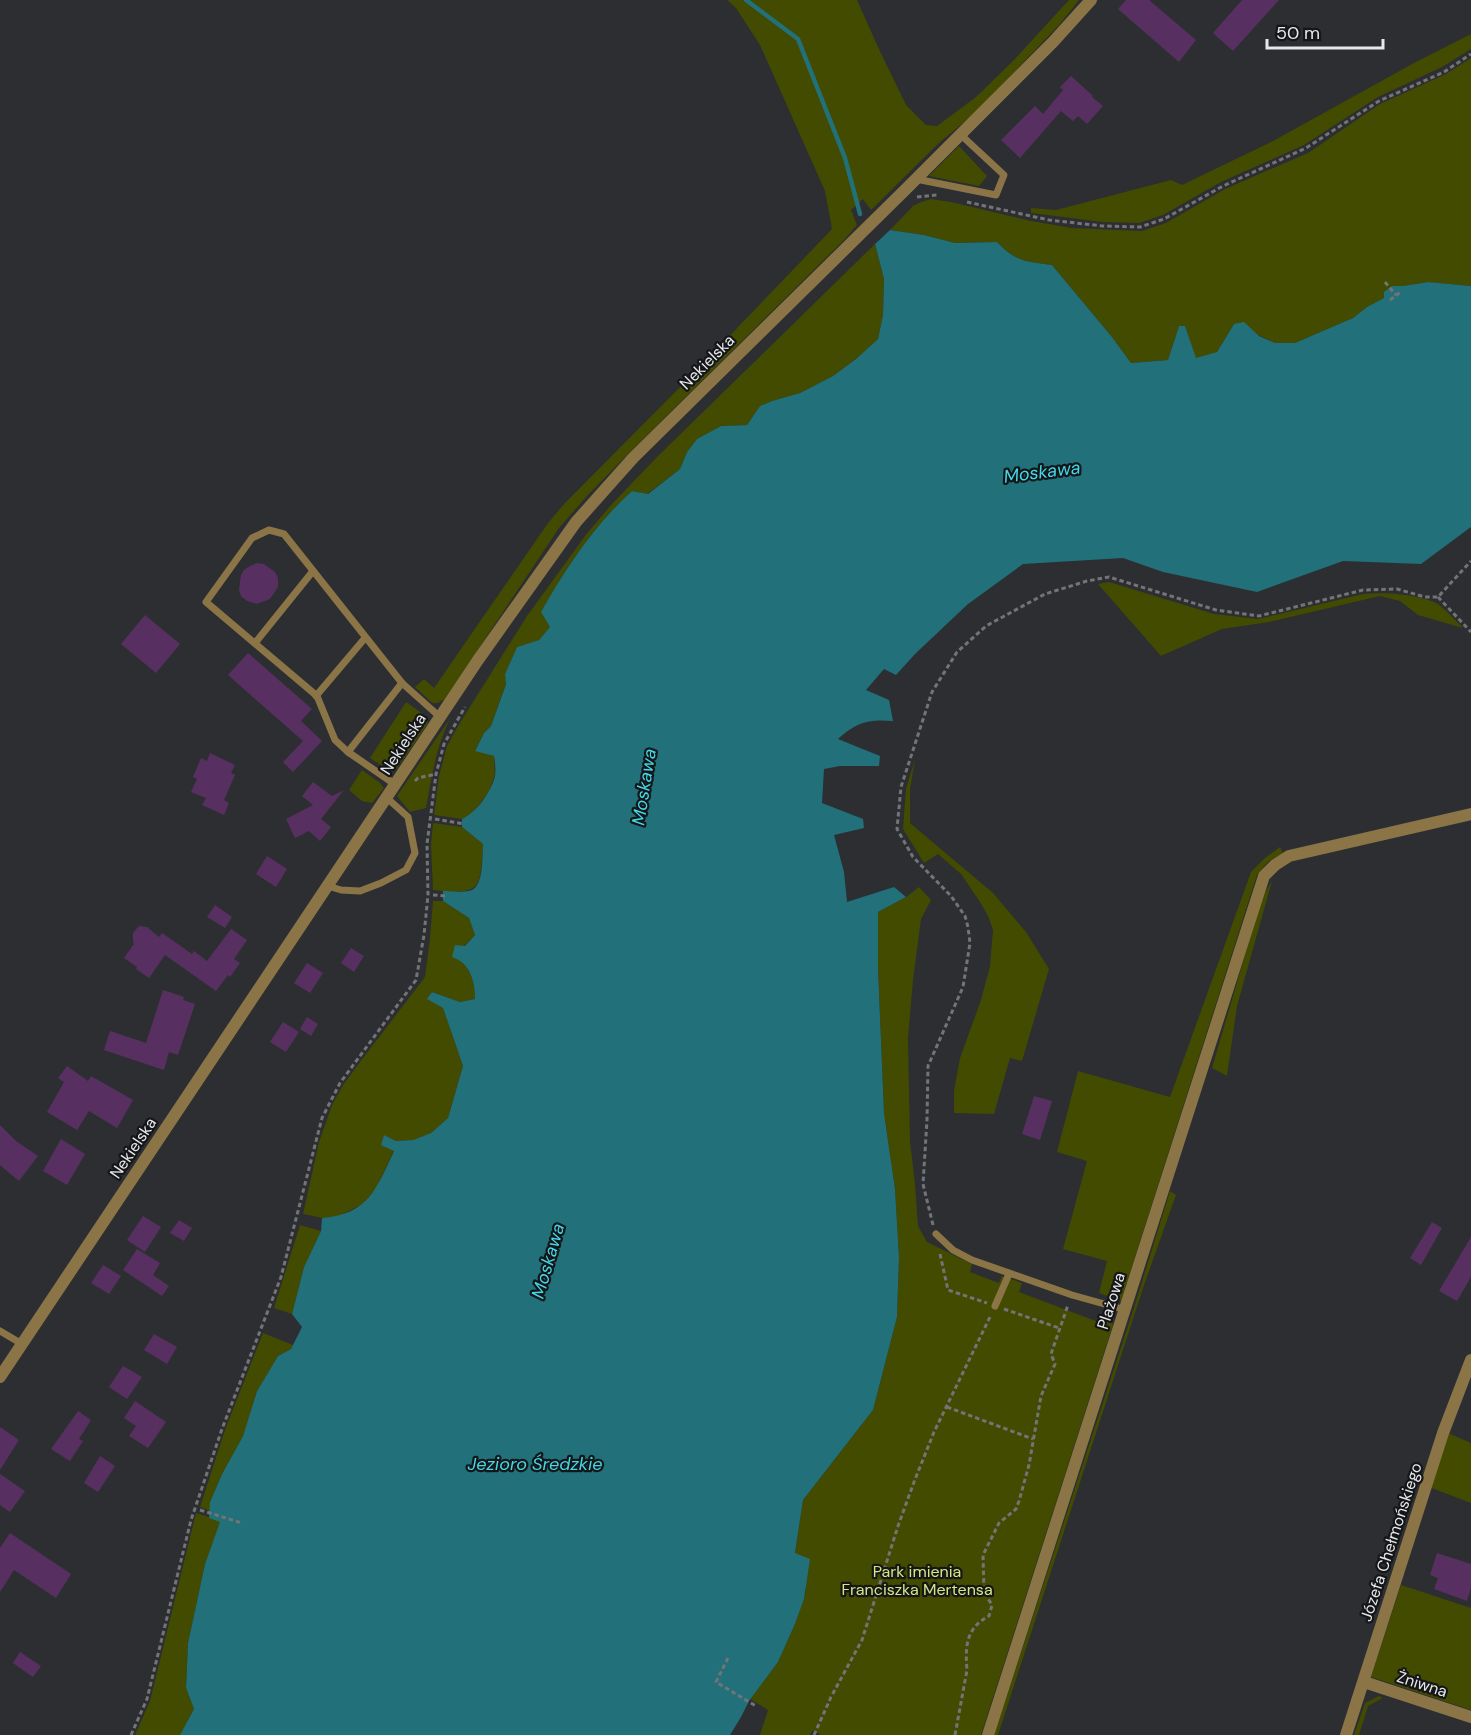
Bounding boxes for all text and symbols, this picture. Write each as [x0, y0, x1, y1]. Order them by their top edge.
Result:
scale bar [1267, 12, 1382, 50]
text: 50 m [1276, 21, 1320, 45]
street label: Nekielska [675, 330, 739, 394]
water label: Moskawa [1002, 455, 1082, 489]
street label: Nekielska [375, 709, 431, 779]
water label: Moskawa [626, 747, 662, 827]
street label: Nekielska [105, 1113, 161, 1183]
water label: Moskawa [526, 1220, 570, 1301]
street label: Plażowa [1092, 1270, 1130, 1332]
water label: Jezioro Średzkie [467, 1452, 603, 1476]
street label: Józefa Chełmońskiego [1355, 1460, 1427, 1624]
park label: Park imienia Franciszka Mertensa [841, 1561, 993, 1600]
street label: Żniwna [1394, 1666, 1450, 1702]

